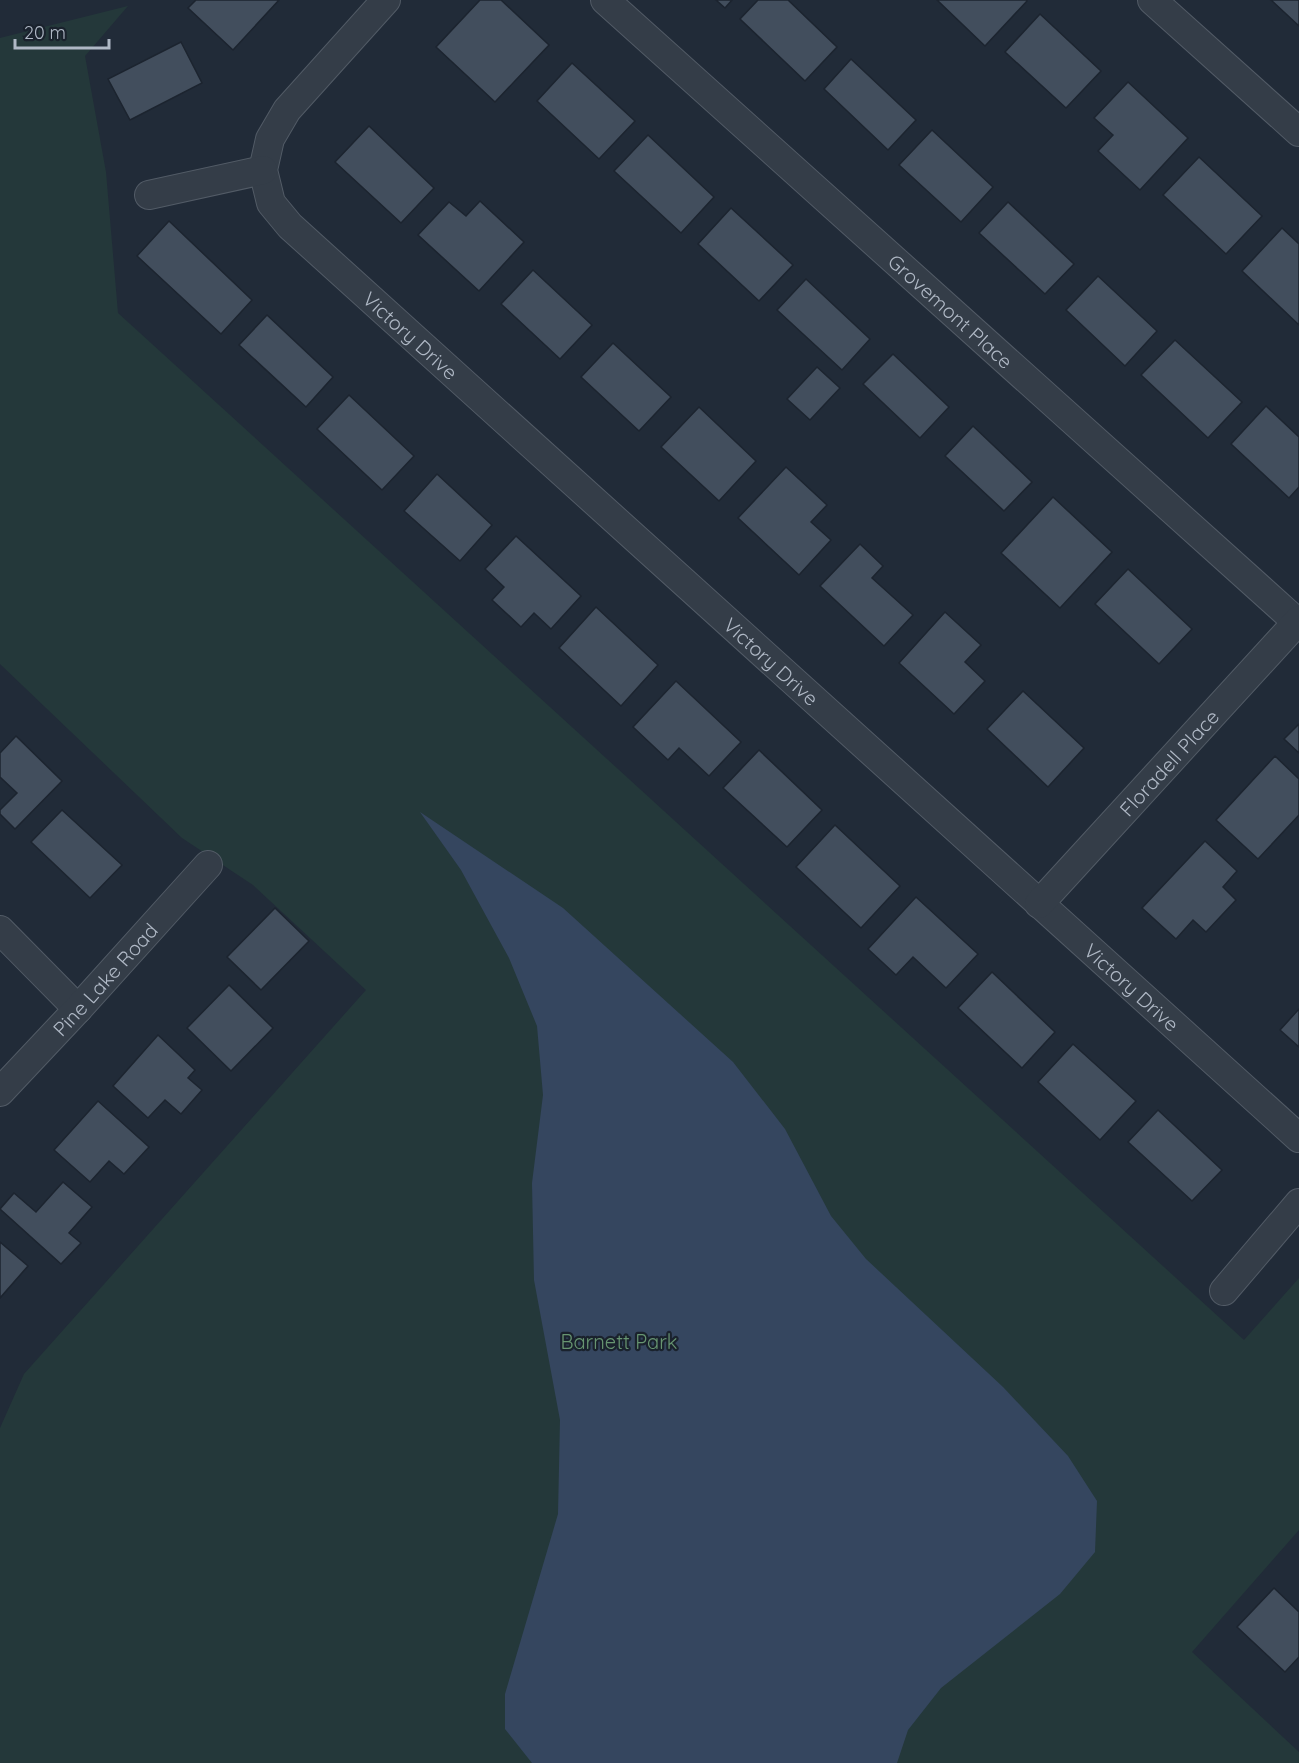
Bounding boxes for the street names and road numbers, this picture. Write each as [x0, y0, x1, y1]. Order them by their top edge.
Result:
street label: Grovemont Place [883, 248, 1018, 373]
street label: Victory Drive [358, 286, 463, 385]
street label: Victory Drive [719, 612, 824, 710]
street label: Floradell Place [1114, 704, 1224, 821]
street label: Pine Lake Road [47, 917, 162, 1041]
street label: Victory Drive [1079, 938, 1185, 1036]

